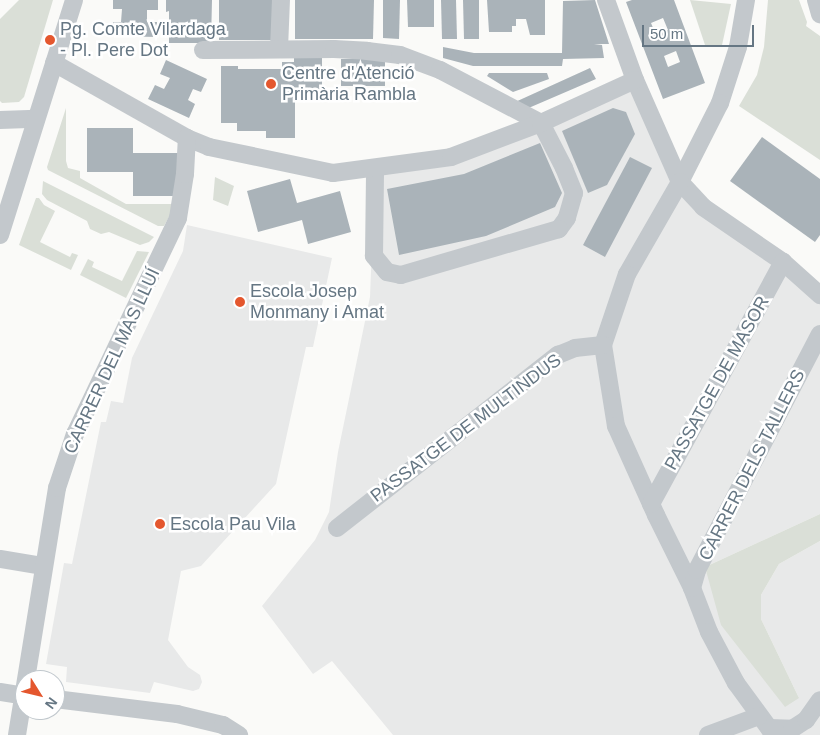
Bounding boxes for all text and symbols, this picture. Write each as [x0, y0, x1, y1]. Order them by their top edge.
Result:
scale bar [645, 15, 758, 47]
place label: Pg. Comte Vilardaga - Pl. Pere Dot [60, 19, 226, 62]
text: 50 m [650, 25, 683, 42]
marker: Pg. Comte Vilardaga - Pl. Pere Dot [44, 34, 56, 46]
place label: Centre d'Atenció Primària Rambla [282, 63, 416, 106]
marker: Centre d'Atenció Primària Rambla [264, 77, 278, 91]
street label: CARRER DEL MAS LLUÍ [59, 264, 165, 458]
place label: Escola Josep Monmany i Amat [250, 281, 385, 324]
street label: PASSATGE DE MASOR [660, 292, 774, 474]
marker: Escola Josep Monmany i Amat [234, 296, 246, 308]
street label: PASSATGE DE MULTINDUS [366, 349, 566, 507]
street label: CARRER DELS TALLERS [694, 366, 810, 564]
place label: Escola Pau Vila [170, 513, 296, 535]
marker: Escola Pau Vila [154, 518, 166, 530]
north arrow [15, 670, 65, 720]
text: N [42, 694, 61, 712]

